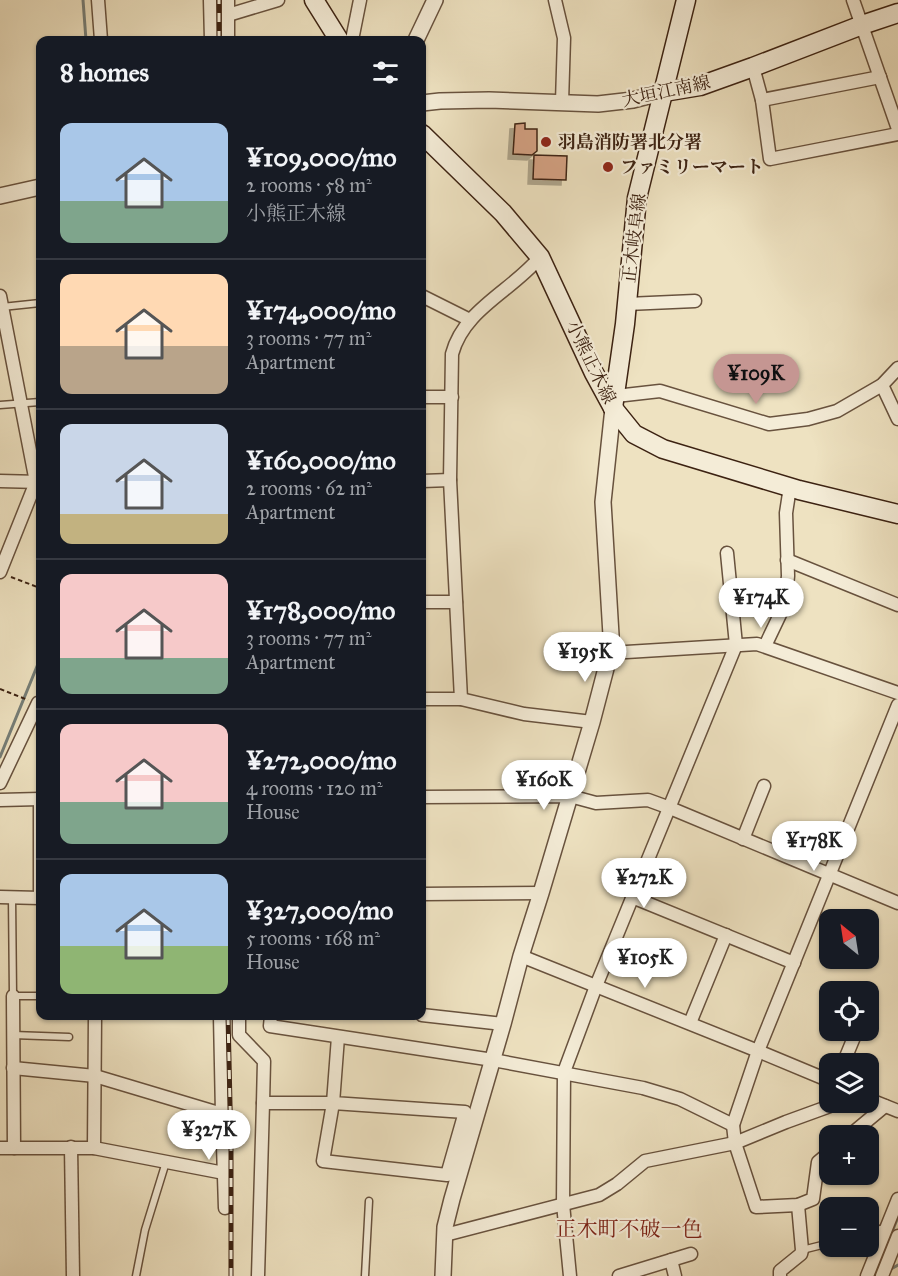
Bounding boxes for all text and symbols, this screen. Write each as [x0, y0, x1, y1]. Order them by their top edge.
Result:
text: 8 homes [60, 56, 149, 88]
icon: filters [369, 56, 402, 89]
street label: 大垣江南線 [620, 71, 712, 111]
place label: 羽島消防署北分署 [558, 131, 702, 153]
marker: 羽島消防署北分署 [539, 135, 553, 149]
text: ¥109,000/mo [246, 141, 397, 173]
icon: home [108, 147, 180, 219]
place label: ファミリーマート [620, 156, 764, 178]
marker: ファミリーマート [601, 160, 615, 174]
text: 2 rooms · 58 m² [246, 173, 372, 197]
street label: 正木岐阜線 [618, 192, 650, 284]
text: 小熊正木線 [246, 201, 346, 225]
text: ¥174,000/mo [246, 294, 396, 326]
icon: home [108, 298, 180, 370]
street label: 小熊正木線 [561, 317, 621, 407]
text: 3 rooms · 77 m² [246, 326, 371, 350]
text: Apartment [246, 350, 335, 374]
pin: ¥109K [714, 354, 798, 405]
text: ¥109K [727, 361, 785, 385]
text: ¥160,000/mo [246, 444, 396, 476]
icon: home [108, 448, 180, 520]
text: 2 rooms · 62 m² [246, 476, 372, 500]
text: Apartment [246, 500, 335, 524]
pin: ¥174K [719, 578, 803, 629]
text: ¥174K [733, 585, 789, 609]
text: ¥178,000/mo [246, 594, 395, 626]
icon: home [108, 598, 180, 670]
text: 3 rooms · 77 m² [246, 626, 371, 650]
pin: ¥195K [543, 632, 627, 683]
text: ¥195K [557, 639, 613, 663]
text: Apartment [246, 650, 335, 674]
text: ¥272,000/mo [246, 744, 397, 776]
icon: home [108, 748, 180, 820]
pin: ¥160K [502, 760, 586, 811]
text: ¥160K [515, 767, 573, 791]
text: 4 rooms · 120 m² [246, 776, 383, 800]
text: House [246, 800, 300, 824]
pin: ¥178K [772, 821, 856, 872]
text: ¥178K [786, 828, 842, 852]
pin: ¥272K [602, 858, 686, 909]
text: ¥272K [615, 865, 673, 889]
text: ¥327,000/mo [246, 894, 393, 926]
icon: home [108, 898, 180, 970]
north arrow [819, 909, 879, 969]
map controls [819, 909, 879, 1257]
text: 5 rooms · 168 m² [246, 926, 380, 950]
pin: ¥105K [603, 938, 687, 989]
text: ¥105K [617, 945, 673, 969]
text: House [246, 950, 300, 974]
button: locate [819, 981, 879, 1041]
button: layers [819, 1053, 879, 1113]
pin: ¥327K [167, 1110, 251, 1161]
text: ¥327K [181, 1117, 237, 1141]
button: + [819, 1125, 879, 1185]
button: − [819, 1197, 879, 1257]
district label: 正木町不破一色 [556, 1216, 703, 1242]

